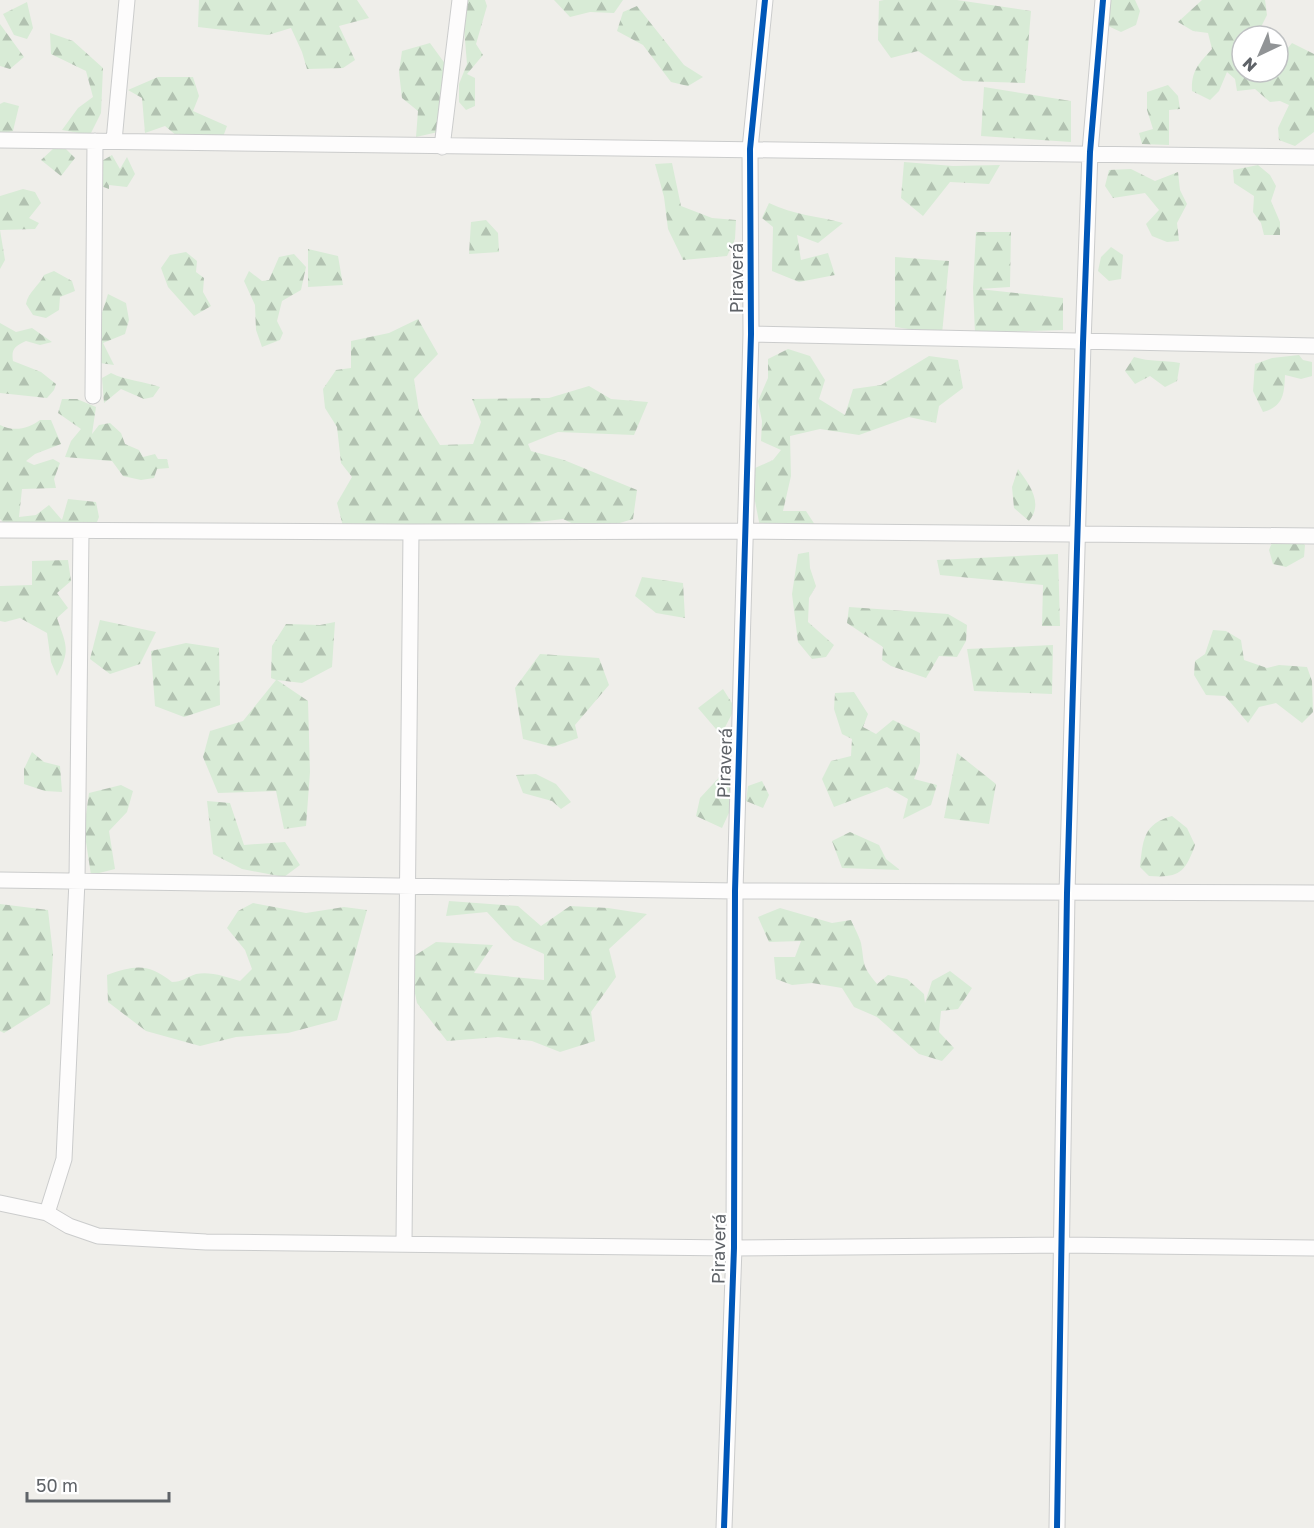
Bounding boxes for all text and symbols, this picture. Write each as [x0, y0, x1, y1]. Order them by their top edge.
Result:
north arrow [1230, 24, 1290, 84]
text: N [1238, 53, 1261, 76]
street label: Piraverá [725, 243, 747, 313]
street label: Piraverá [712, 727, 736, 799]
street label: Piraverá [706, 1214, 730, 1284]
scale bar [27, 1465, 170, 1503]
text: 50 m [36, 1474, 78, 1496]

